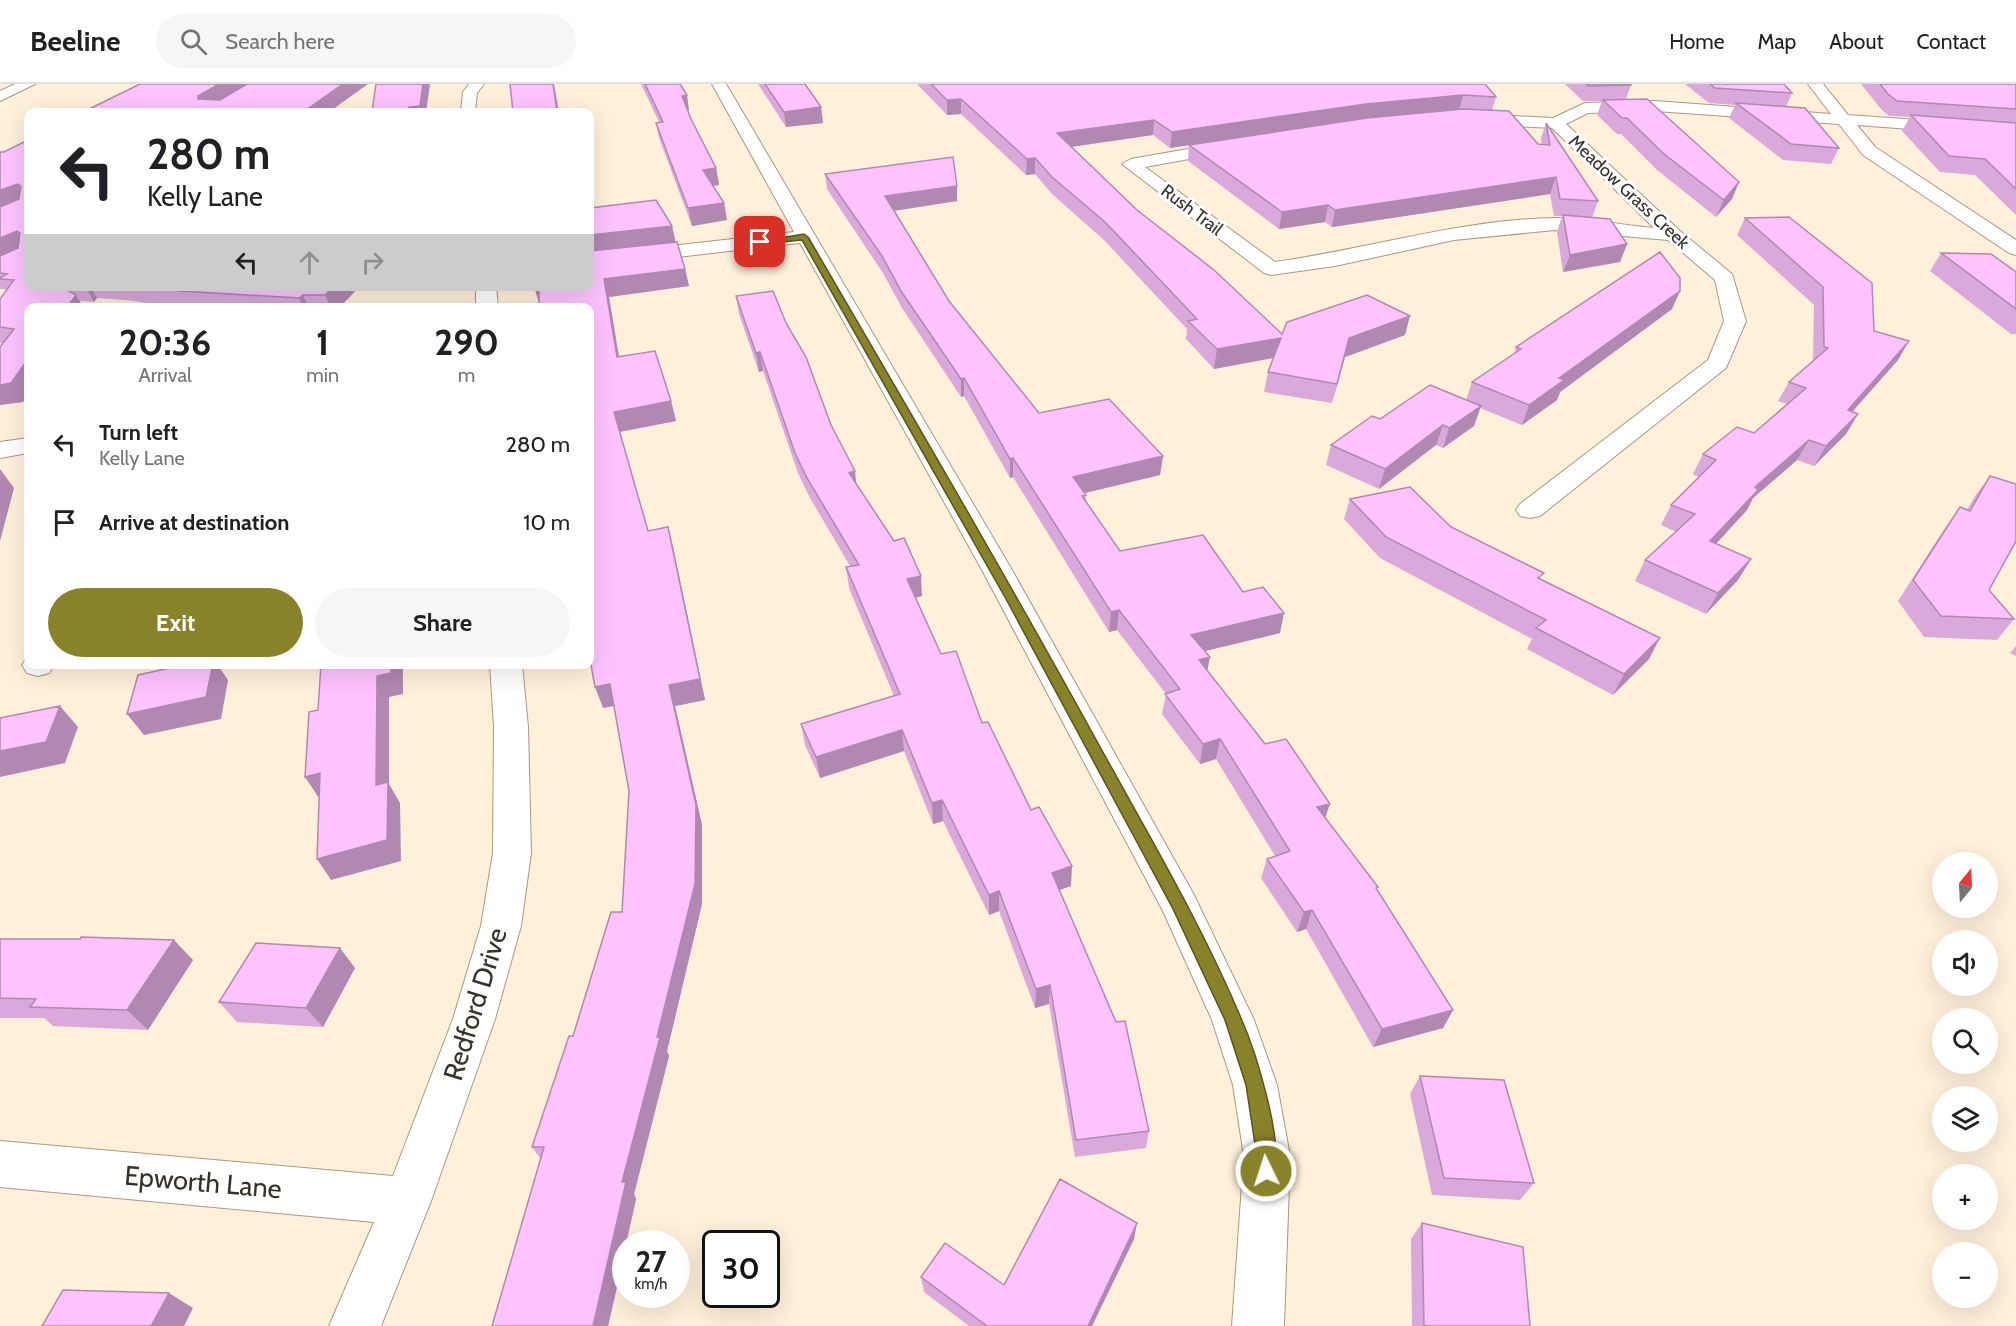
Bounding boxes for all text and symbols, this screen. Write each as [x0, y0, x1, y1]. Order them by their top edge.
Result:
search box [156, 14, 576, 68]
text: Beeline [30, 24, 120, 58]
icon: search [177, 25, 210, 58]
text: Search here [225, 28, 335, 55]
text: Home [1669, 29, 1725, 54]
text: Map [1758, 29, 1796, 54]
text: About [1829, 29, 1883, 54]
text: Contact [1916, 29, 1986, 54]
text: 280 m [147, 128, 270, 180]
street label: Meadow Grass Creek [1564, 130, 1695, 254]
icon: left [48, 132, 126, 210]
text: Kelly Lane [147, 180, 263, 213]
street label: Rush Trail [1157, 180, 1228, 241]
pin [734, 216, 785, 267]
icon: arrive [743, 225, 776, 258]
icon: left [230, 246, 263, 279]
icon: ahead [293, 246, 326, 279]
icon: right [356, 246, 389, 279]
text: 20:36 [119, 320, 211, 364]
text: 1 [316, 320, 329, 364]
text: 290 [434, 320, 499, 364]
text: Arrival [138, 363, 192, 387]
text: min [306, 363, 339, 387]
text: m [458, 363, 475, 387]
text: Turn left [99, 419, 178, 446]
icon: left [48, 428, 81, 461]
text: 280 m [506, 431, 570, 458]
text: Kelly Lane [99, 446, 185, 470]
icon: arrive [48, 506, 81, 539]
text: Arrive at destination [99, 509, 289, 536]
text: 10 m [523, 509, 570, 536]
button: Exit [48, 588, 303, 657]
button: Share [315, 588, 570, 657]
north arrow [1932, 852, 1998, 918]
map controls [1932, 852, 1998, 1308]
street label: Redford Drive [436, 924, 514, 1084]
button: sound [1932, 930, 1998, 996]
button: search [1932, 1008, 1998, 1074]
button: layers [1932, 1086, 1998, 1152]
position arrow [1234, 1139, 1298, 1203]
street label: Epworth Lane [123, 1159, 283, 1205]
button: + [1932, 1164, 1998, 1230]
speed limit sign: 30 [702, 1230, 780, 1308]
button: − [1932, 1242, 1998, 1308]
text: 27 [635, 1243, 667, 1280]
text: km/h [635, 1275, 667, 1293]

